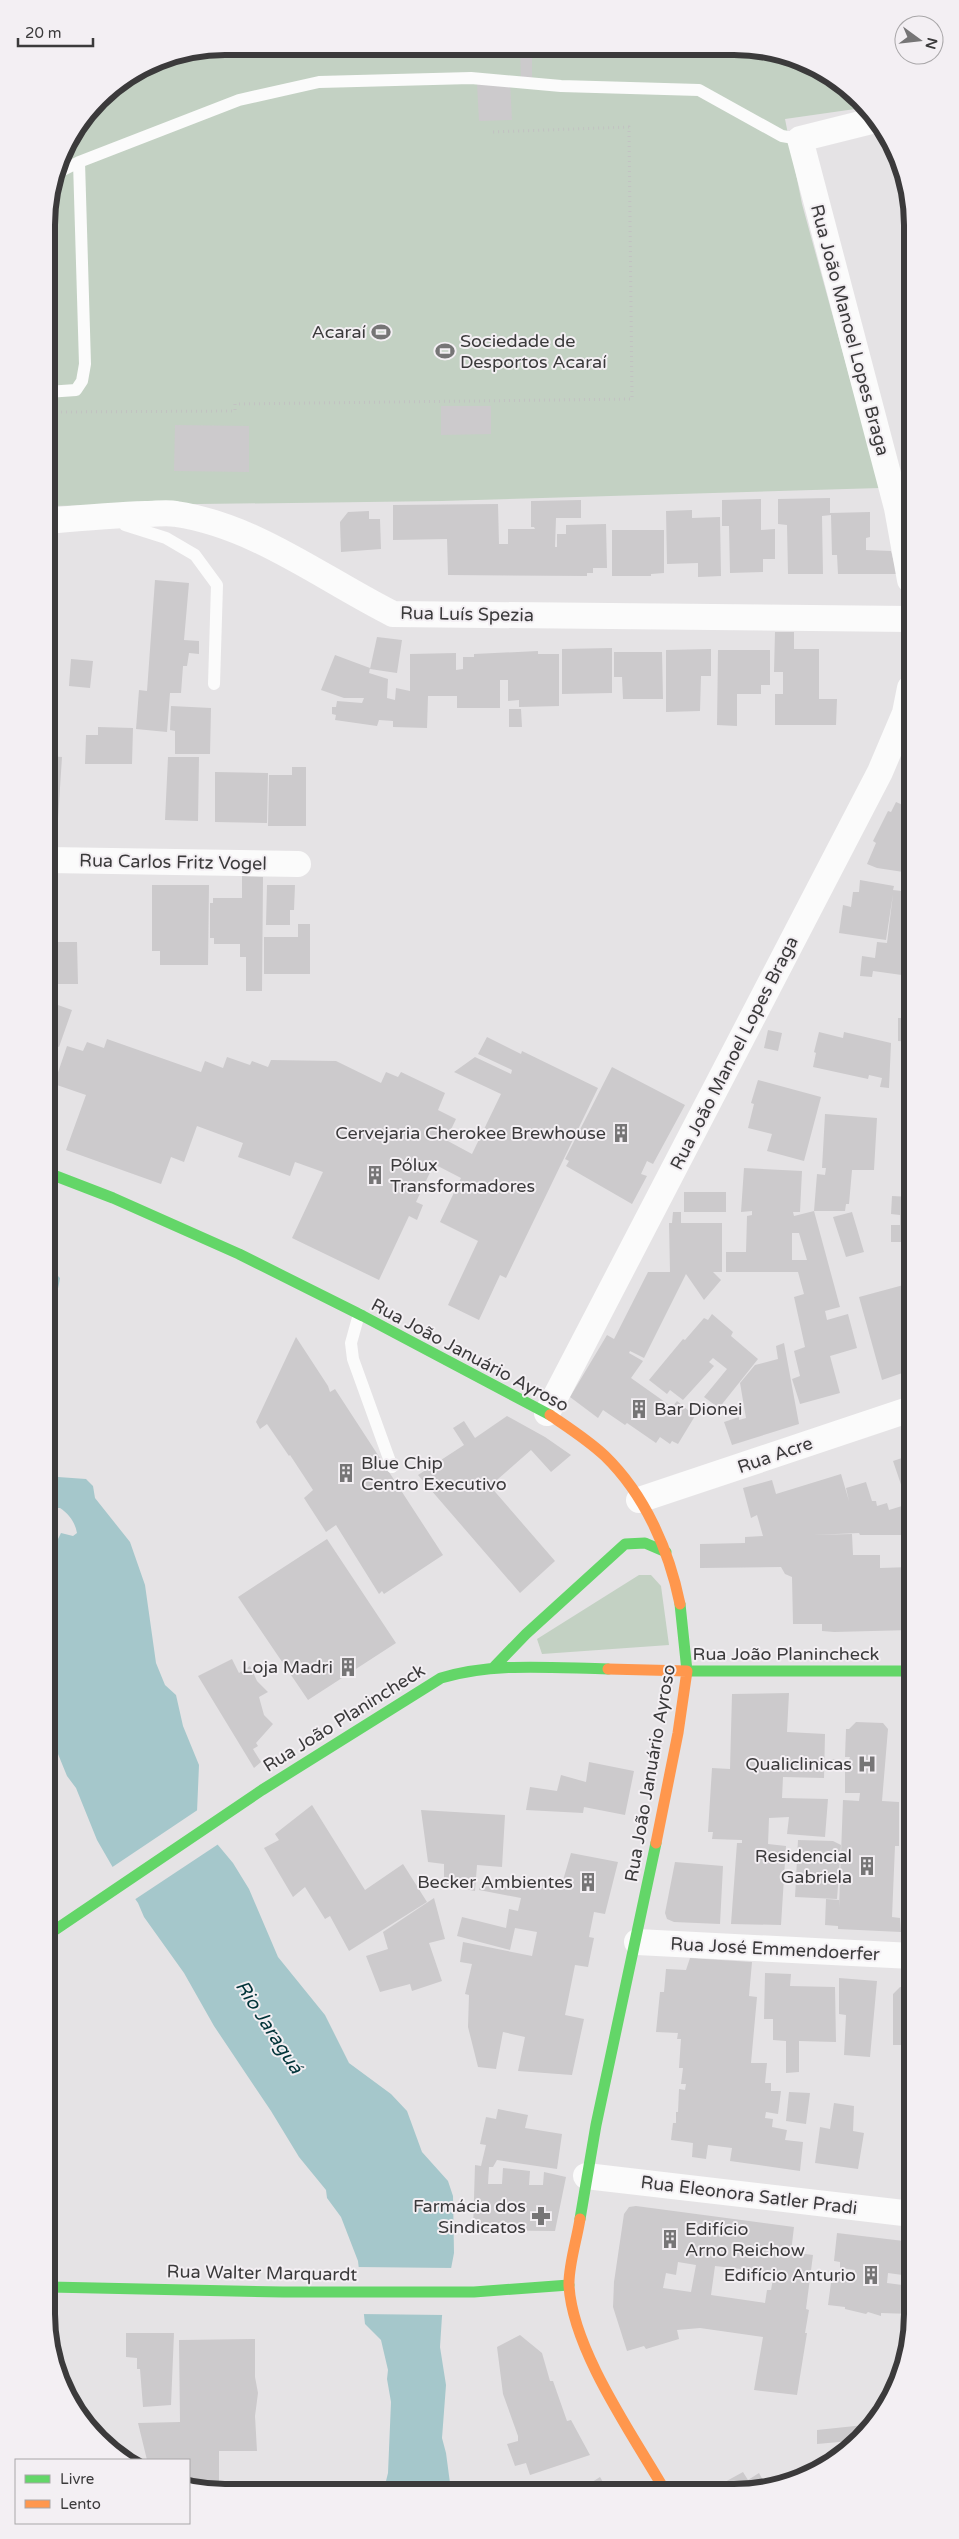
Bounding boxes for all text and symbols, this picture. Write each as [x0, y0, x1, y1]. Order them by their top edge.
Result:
scale bar [18, 15, 92, 47]
north arrow [894, 15, 944, 65]
text: 20 m [25, 24, 62, 42]
text: N [921, 36, 941, 51]
street label: Rua João Manoel Lopes Braga [806, 202, 894, 458]
place label: Acaraí [312, 321, 367, 343]
sports icon: Acaraí [370, 321, 392, 343]
place label: Sociedade de Desportos Acaraí [460, 330, 607, 373]
sports icon: Sociedade de Desportos Acaraí [434, 340, 456, 362]
street label: Rua Luís Spezia [400, 602, 534, 626]
street label: Rua Carlos Fritz Vogel [79, 849, 267, 875]
street label: Rua João Manoel Lopes Braga [665, 932, 803, 1174]
place label: Cervejaria Cherokee Brewhouse [335, 1122, 606, 1144]
building icon: Cervejaria Cherokee Brewhouse [610, 1122, 632, 1144]
place label: Pólux Transformadores [390, 1154, 535, 1197]
building icon: Pólux Transformadores [364, 1164, 386, 1186]
street label: Rua João Januário Ayroso [367, 1293, 573, 1417]
building icon: Bar Dionei [628, 1398, 650, 1420]
place label: Bar Dionei [654, 1398, 743, 1420]
street label: Rua Acre [734, 1432, 816, 1478]
place label: Blue Chip Centro Executivo [361, 1452, 507, 1495]
building icon: Blue Chip Centro Executivo [335, 1462, 357, 1484]
street label: Rua João Planincheck [693, 1643, 880, 1665]
place label: Loja Madri [242, 1656, 333, 1678]
building icon: Loja Madri [337, 1656, 359, 1678]
street label: Rua João Planincheck [259, 1659, 429, 1777]
street label: Rua João Januário Ayroso [620, 1662, 680, 1884]
place label: Qualiclinicas [745, 1753, 852, 1775]
hospital icon: Qualiclinicas [856, 1753, 878, 1775]
place label: Residencial Gabriela [755, 1845, 852, 1888]
building icon: Residencial Gabriela [856, 1855, 878, 1877]
place label: Becker Ambientes [417, 1871, 573, 1893]
building icon: Becker Ambientes [577, 1871, 599, 1893]
street label: Rua José Emmendoerfer [670, 1933, 880, 1965]
water label: Rio Jaraguá [231, 1976, 308, 2079]
street label: Rua Eleonora Satler Pradi [639, 2171, 859, 2219]
place label: Farmácia dos Sindicatos [413, 2195, 526, 2238]
pharmacy icon: Farmácia dos Sindicatos [530, 2205, 552, 2227]
place label: Edifício Arno Reichow [685, 2218, 805, 2261]
building icon: Edifício Arno Reichow [659, 2228, 681, 2250]
street label: Rua Walter Marquardt [167, 2260, 358, 2286]
place label: Edifício Anturio [724, 2264, 856, 2286]
building icon: Edifício Anturio [860, 2264, 882, 2286]
legend [15, 2459, 190, 2524]
text: Livre [60, 2470, 94, 2488]
text: Lento [60, 2495, 101, 2513]

